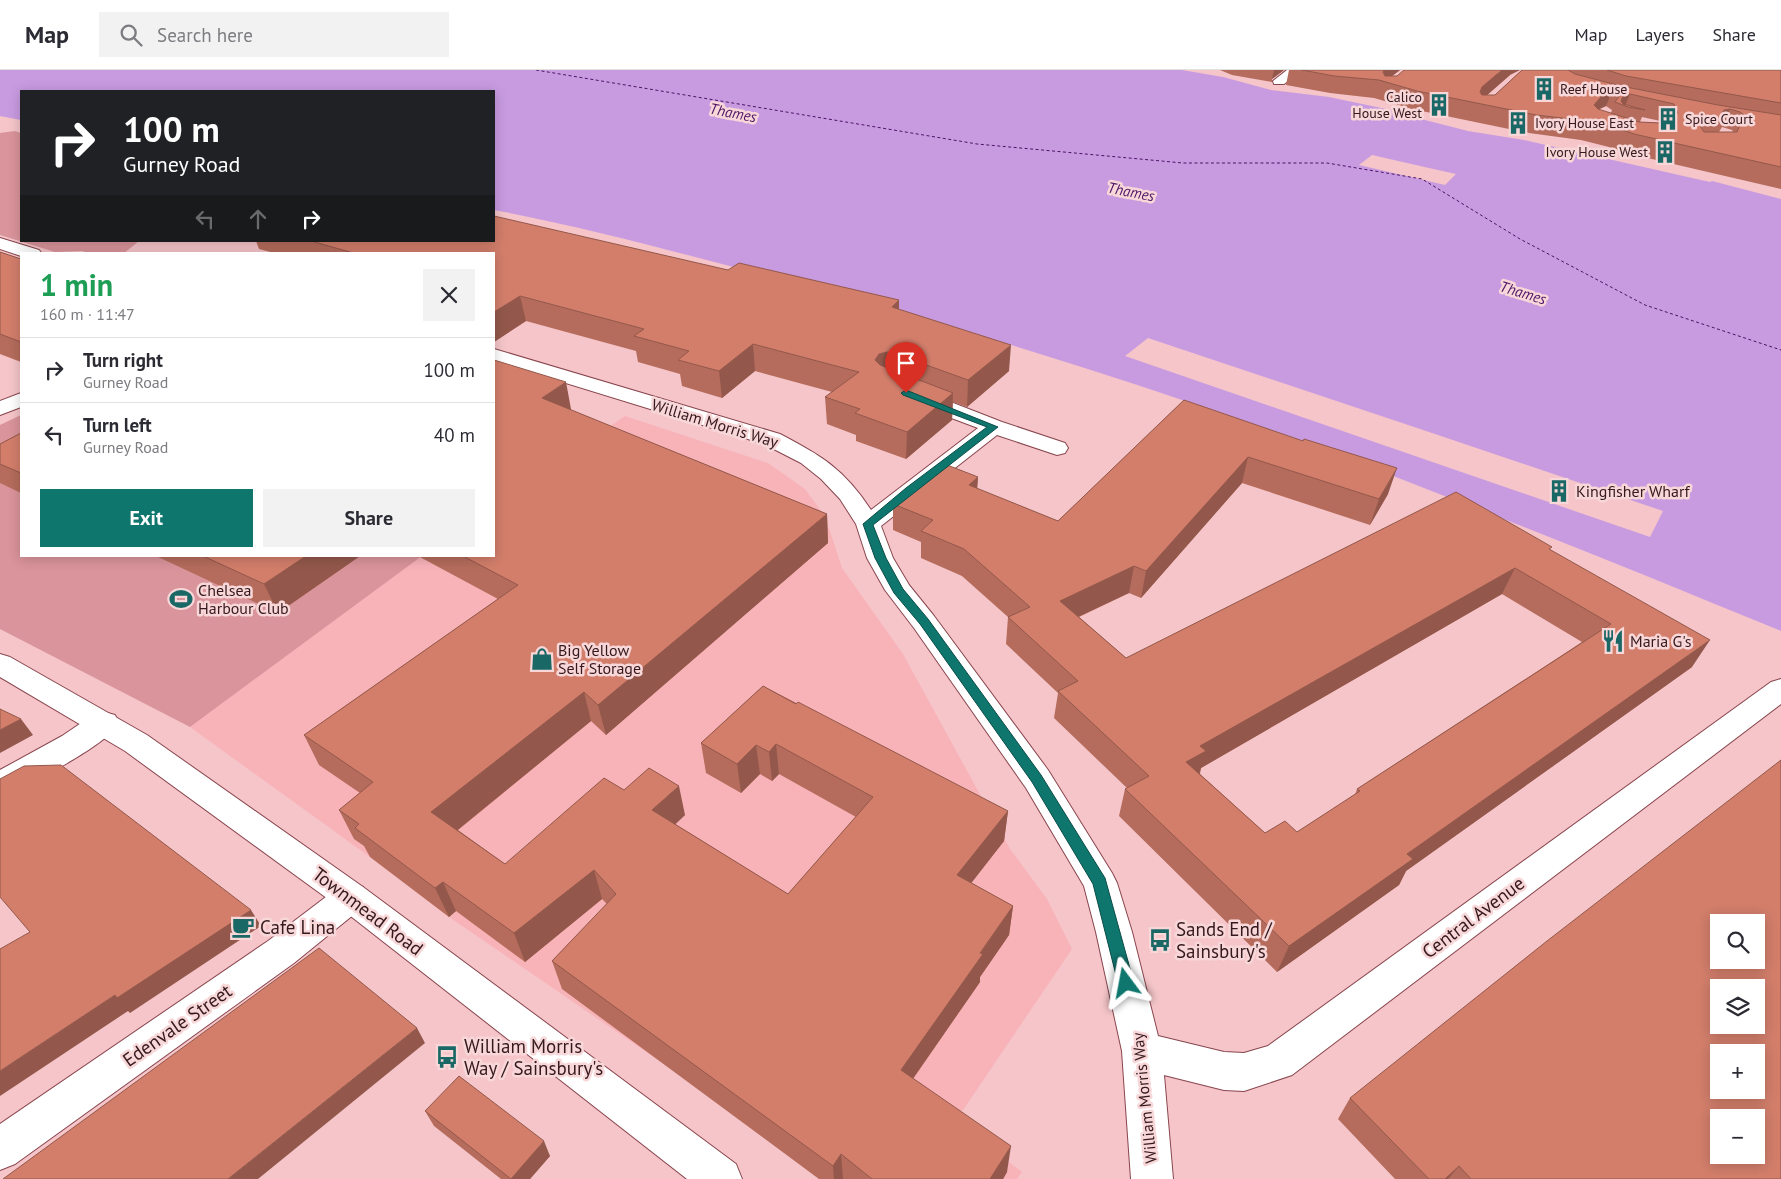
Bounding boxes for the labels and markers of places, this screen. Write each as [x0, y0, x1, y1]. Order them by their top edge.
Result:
building icon: Reef House [1531, 76, 1557, 102]
place label: Reef House [1560, 80, 1627, 98]
place label: Calico House West [1352, 88, 1422, 122]
building icon: Calico House West [1426, 92, 1452, 118]
building icon: Spice Court [1655, 106, 1681, 132]
building icon: Ivory House East [1505, 110, 1531, 136]
place label: Spice Court [1685, 110, 1753, 128]
place label: Ivory House East [1535, 114, 1634, 132]
building icon: Ivory House West [1652, 139, 1678, 165]
place label: Ivory House West [1546, 143, 1648, 161]
pin [885, 342, 927, 393]
building icon: Kingfisher Wharf [1546, 478, 1572, 504]
place label: Kingfisher Wharf [1576, 481, 1690, 501]
place label: Chelsea Harbour Club [198, 580, 289, 618]
sports icon: Chelsea Harbour Club [168, 586, 194, 612]
restaurant icon: Maria G's [1600, 628, 1626, 654]
place label: Maria G's [1630, 631, 1692, 651]
place label: Big Yellow Self Storage [558, 640, 641, 678]
shop icon: Big Yellow Self Storage [529, 646, 555, 672]
cafe icon: Cafe Lina [230, 914, 256, 940]
place label: Cafe Lina [260, 915, 335, 939]
place label: Sands End / Sainsbury's [1176, 917, 1273, 963]
bus stop icon: Sands End / Sainsbury's [1147, 927, 1173, 953]
place label: William Morris Way / Sainsbury's [464, 1034, 603, 1080]
bus stop icon: William Morris Way / Sainsbury's [434, 1044, 460, 1070]

